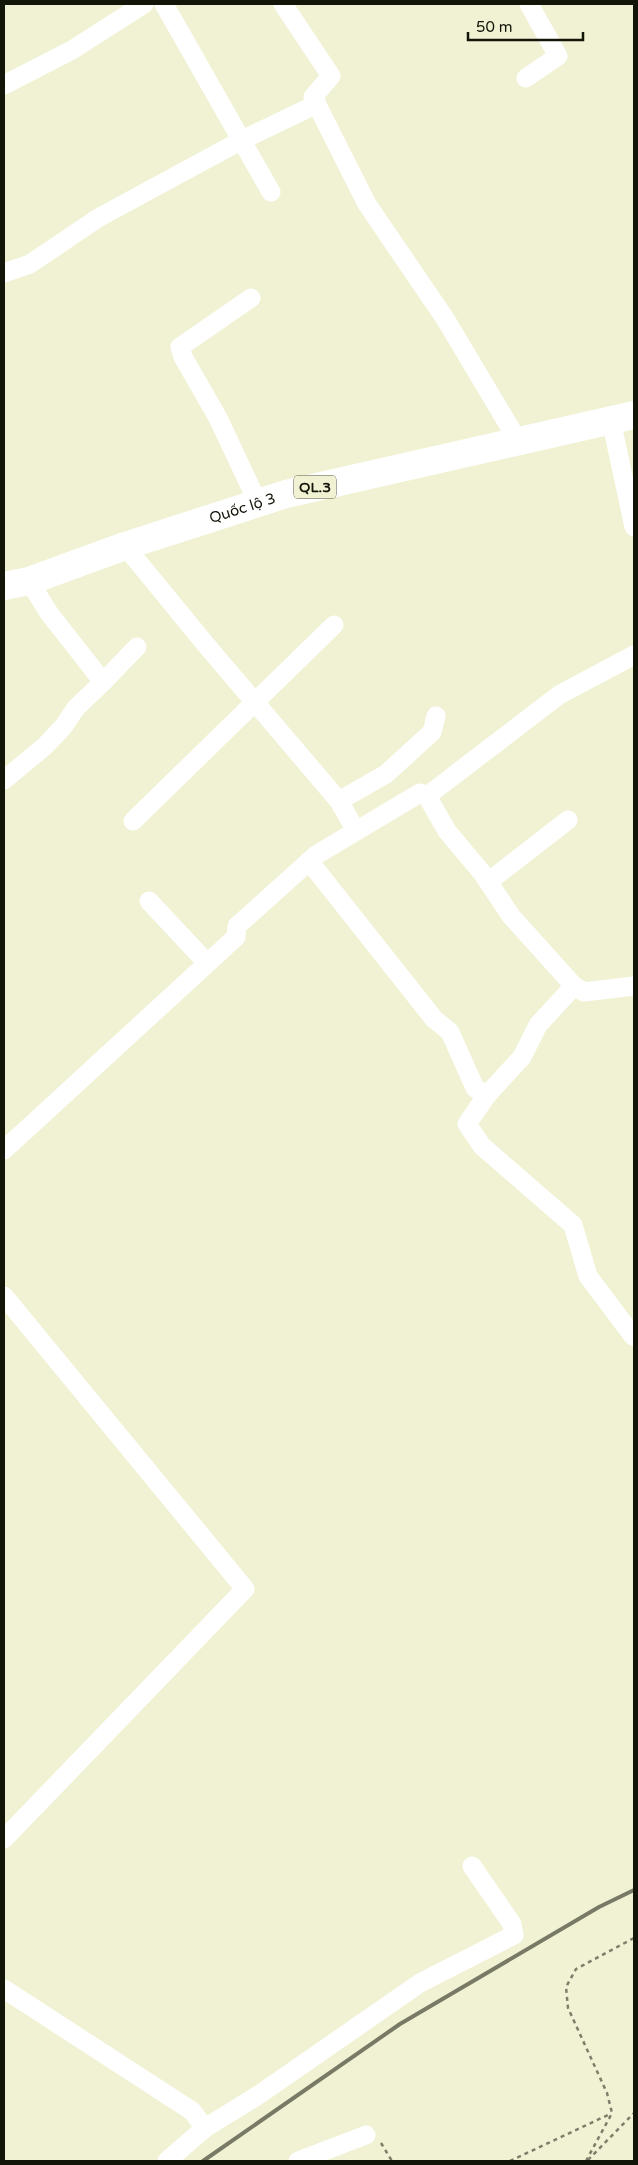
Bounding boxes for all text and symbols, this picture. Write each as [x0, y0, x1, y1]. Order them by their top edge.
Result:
scale bar [468, 10, 583, 42]
text: 50 m [476, 18, 513, 36]
road number: QL.3 [294, 476, 336, 498]
street label: Quốc lộ 3 [207, 489, 278, 527]

